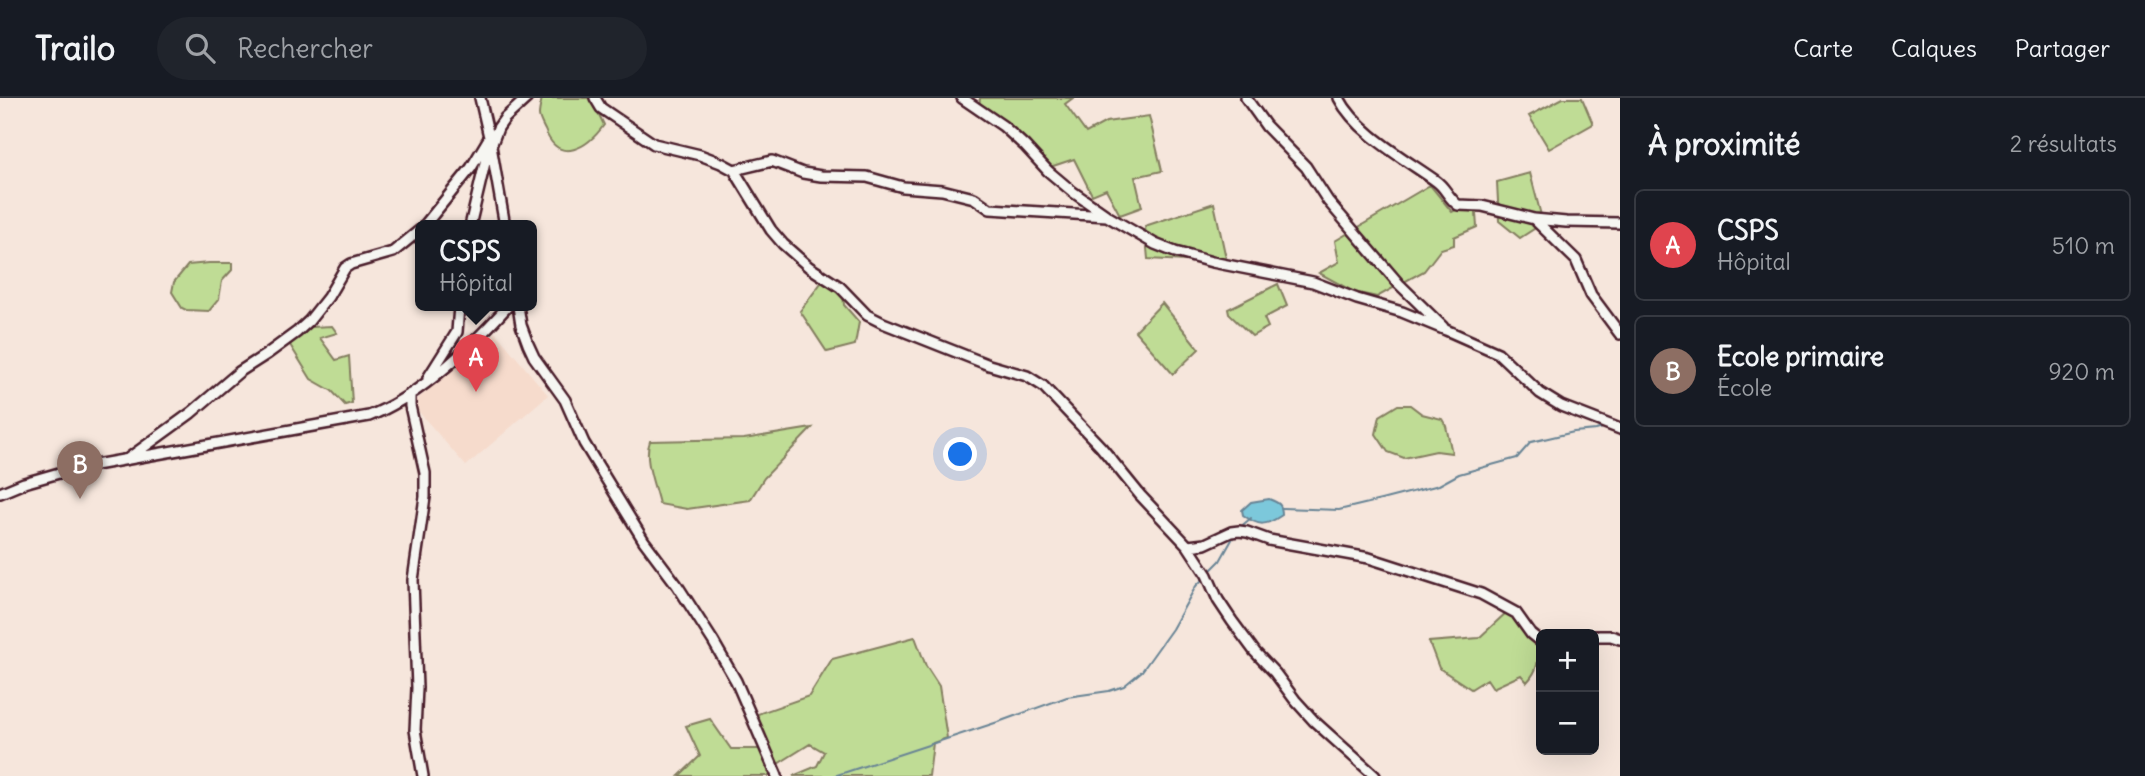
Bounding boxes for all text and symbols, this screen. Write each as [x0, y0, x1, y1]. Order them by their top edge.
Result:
search box [157, 17, 647, 80]
text: Trailo [35, 27, 115, 69]
icon: search [181, 29, 219, 67]
text: Rechercher [237, 32, 373, 65]
text: Carte [1793, 33, 1853, 63]
text: Calques [1891, 33, 1977, 63]
text: Partager [2015, 33, 2110, 63]
text: À proximité [1648, 125, 1800, 163]
text: 2 résultats [2010, 129, 2117, 158]
text: CSPS [1717, 214, 1779, 247]
popup [415, 220, 537, 311]
text: A [1666, 231, 1680, 260]
text: 510 m [2052, 231, 2115, 260]
text: CSPS [439, 235, 501, 268]
text: Hôpital [1717, 247, 1791, 276]
text: Hôpital [439, 268, 513, 297]
pin: A [453, 334, 499, 392]
text: Ecole primaire [1717, 340, 1884, 373]
text: B [1665, 357, 1681, 386]
text: 920 m [2048, 357, 2115, 386]
text: École [1717, 373, 1772, 402]
your location [943, 437, 977, 471]
pin: B [57, 441, 103, 499]
map controls [1536, 629, 1599, 755]
button: + [1536, 629, 1599, 692]
button: − [1536, 692, 1599, 755]

